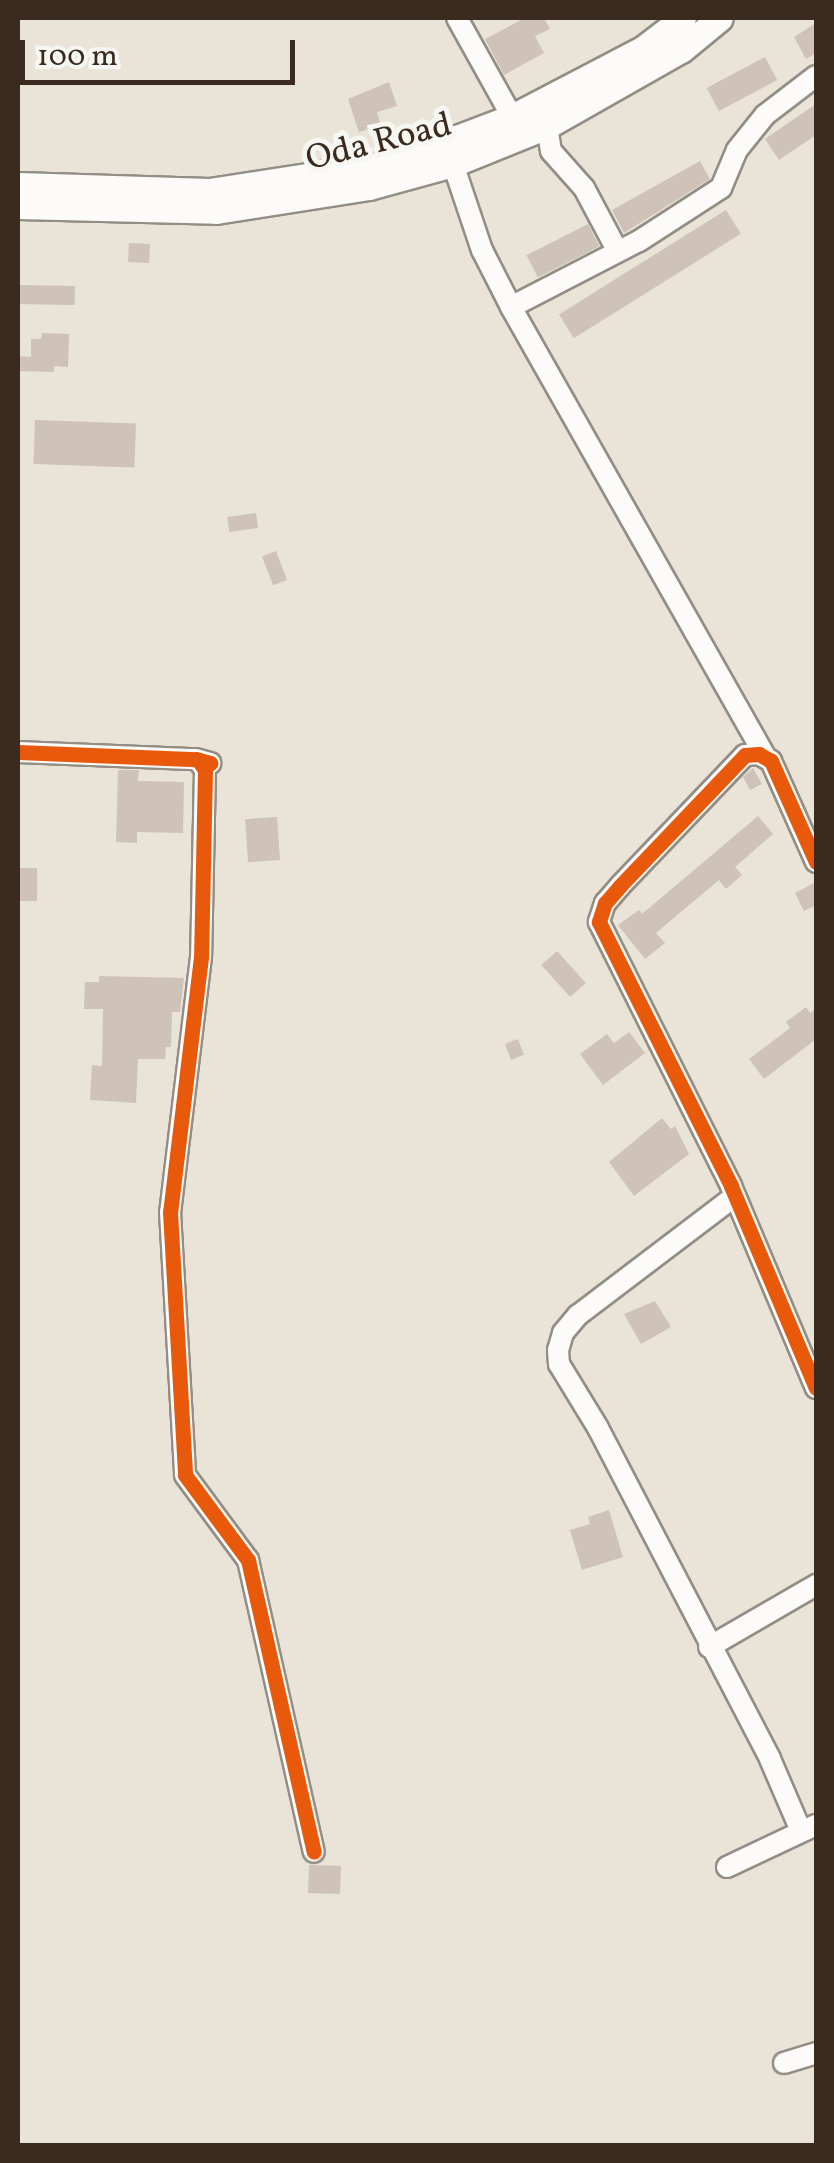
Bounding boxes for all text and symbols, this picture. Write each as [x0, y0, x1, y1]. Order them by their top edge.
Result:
scale bar [25, 20, 300, 82]
text: 100 m [37, 36, 118, 78]
street label: Oda Road [302, 105, 456, 181]

